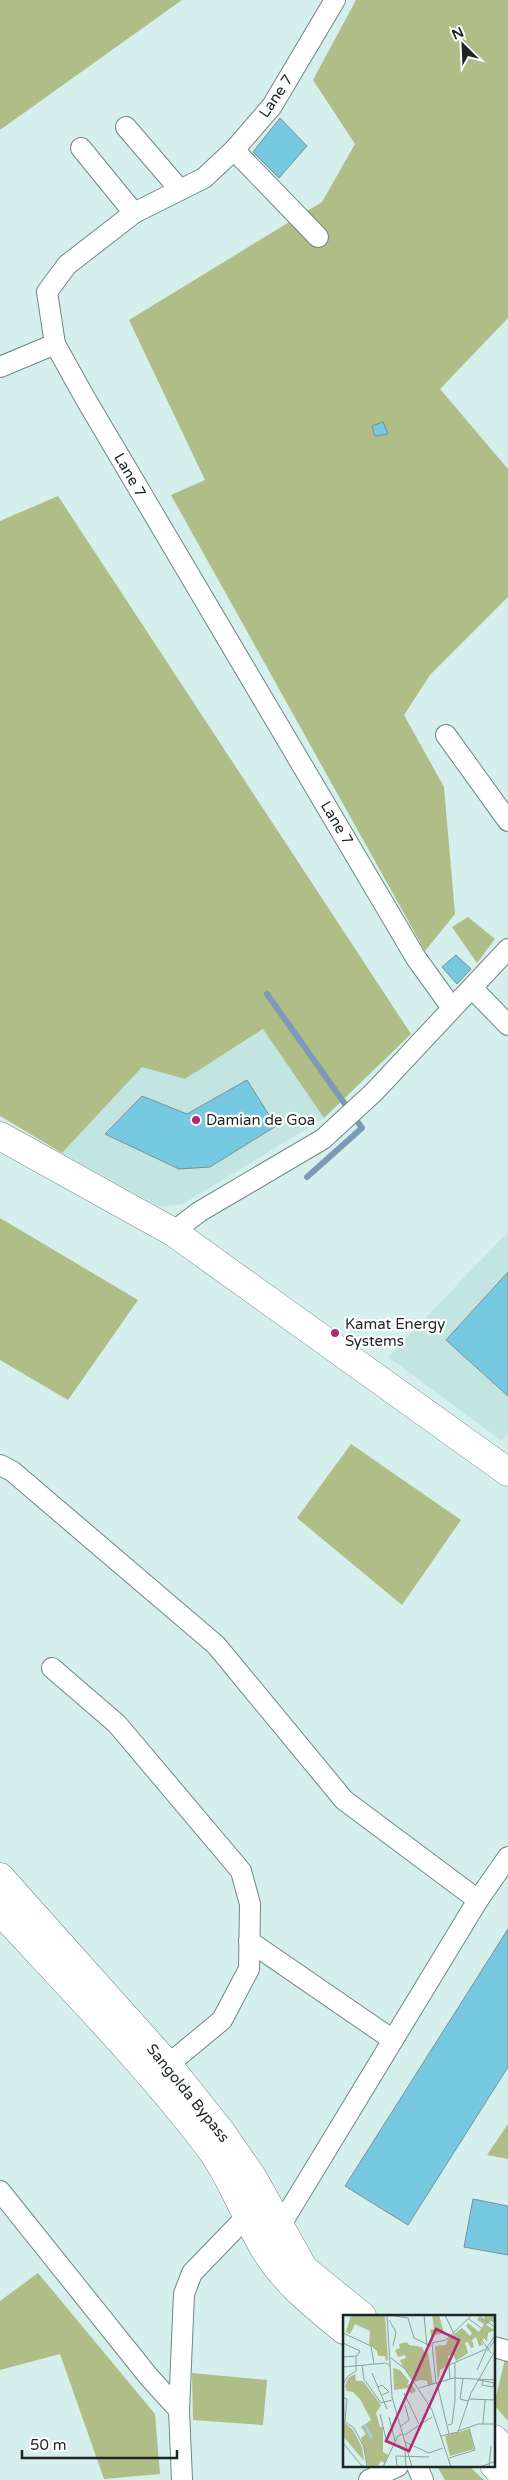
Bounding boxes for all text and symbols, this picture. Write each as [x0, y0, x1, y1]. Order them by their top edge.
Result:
north arrow [438, 20, 488, 70]
text: N [449, 24, 467, 44]
street label: Lane 7 [255, 71, 297, 121]
street label: Lane 7 [110, 450, 150, 500]
street label: Lane 7 [317, 798, 357, 848]
place label: Damian de Goa [206, 1111, 315, 1129]
marker: Damian de Goa [190, 1114, 202, 1126]
place label: Kamat Energy Systems [345, 1315, 445, 1350]
marker: Kamat Energy Systems [329, 1327, 341, 1339]
street label: Sangolda Bypass [143, 2040, 233, 2146]
inset map [343, 2315, 496, 2468]
scale bar [22, 2428, 178, 2460]
text: 50 m [30, 2436, 67, 2454]

